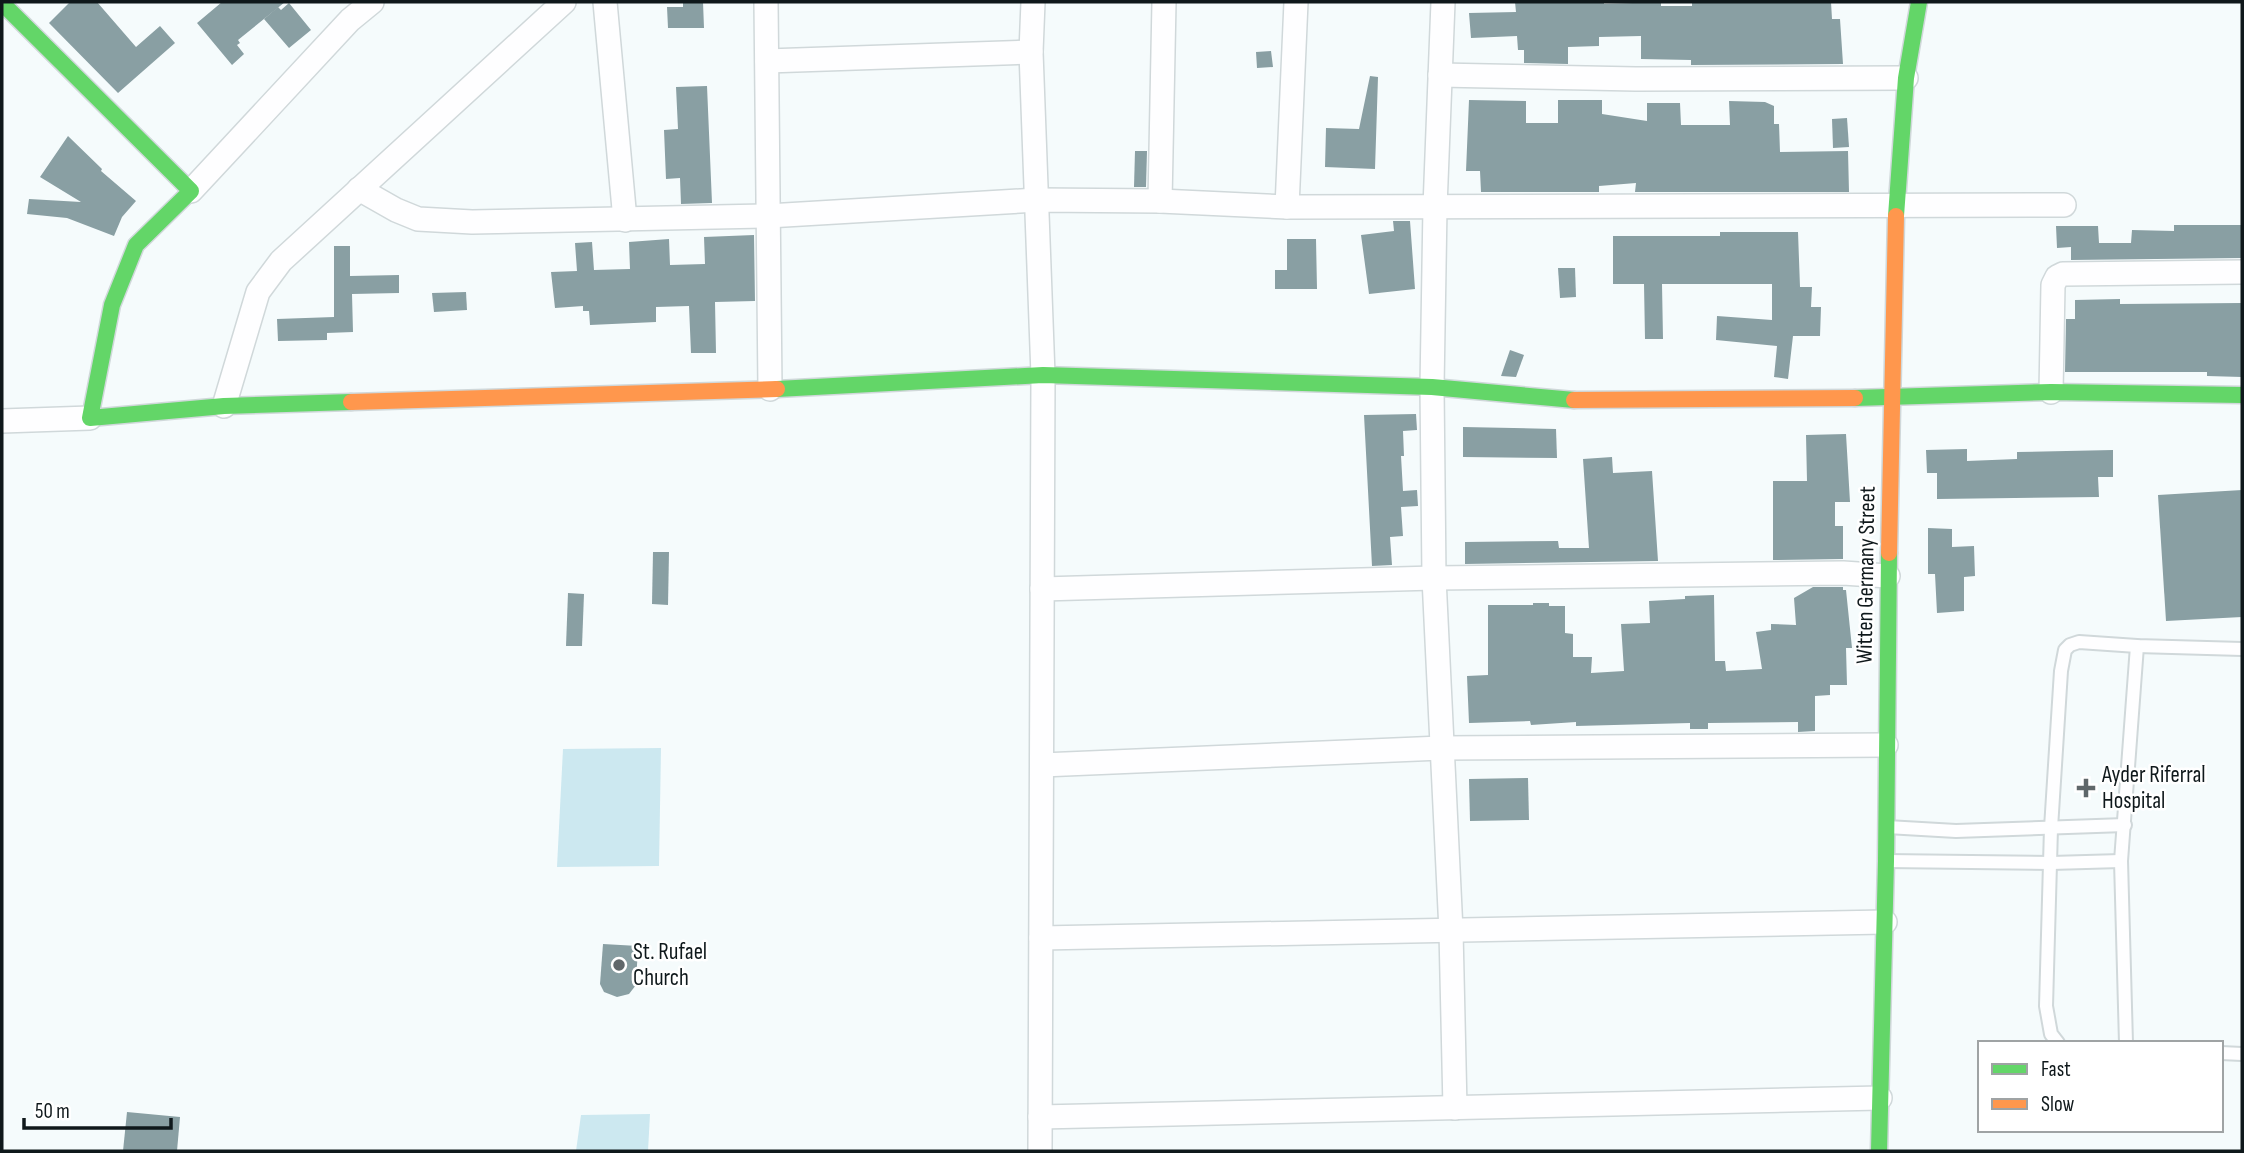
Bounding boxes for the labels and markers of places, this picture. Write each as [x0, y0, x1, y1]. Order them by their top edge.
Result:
place label: Ayder Riferral Hospital [2101, 761, 2206, 815]
marker: Ayder Riferral Hospital [2076, 778, 2096, 798]
place label: St. Rufael Church [633, 938, 707, 992]
marker: St. Rufael Church [611, 957, 627, 973]

